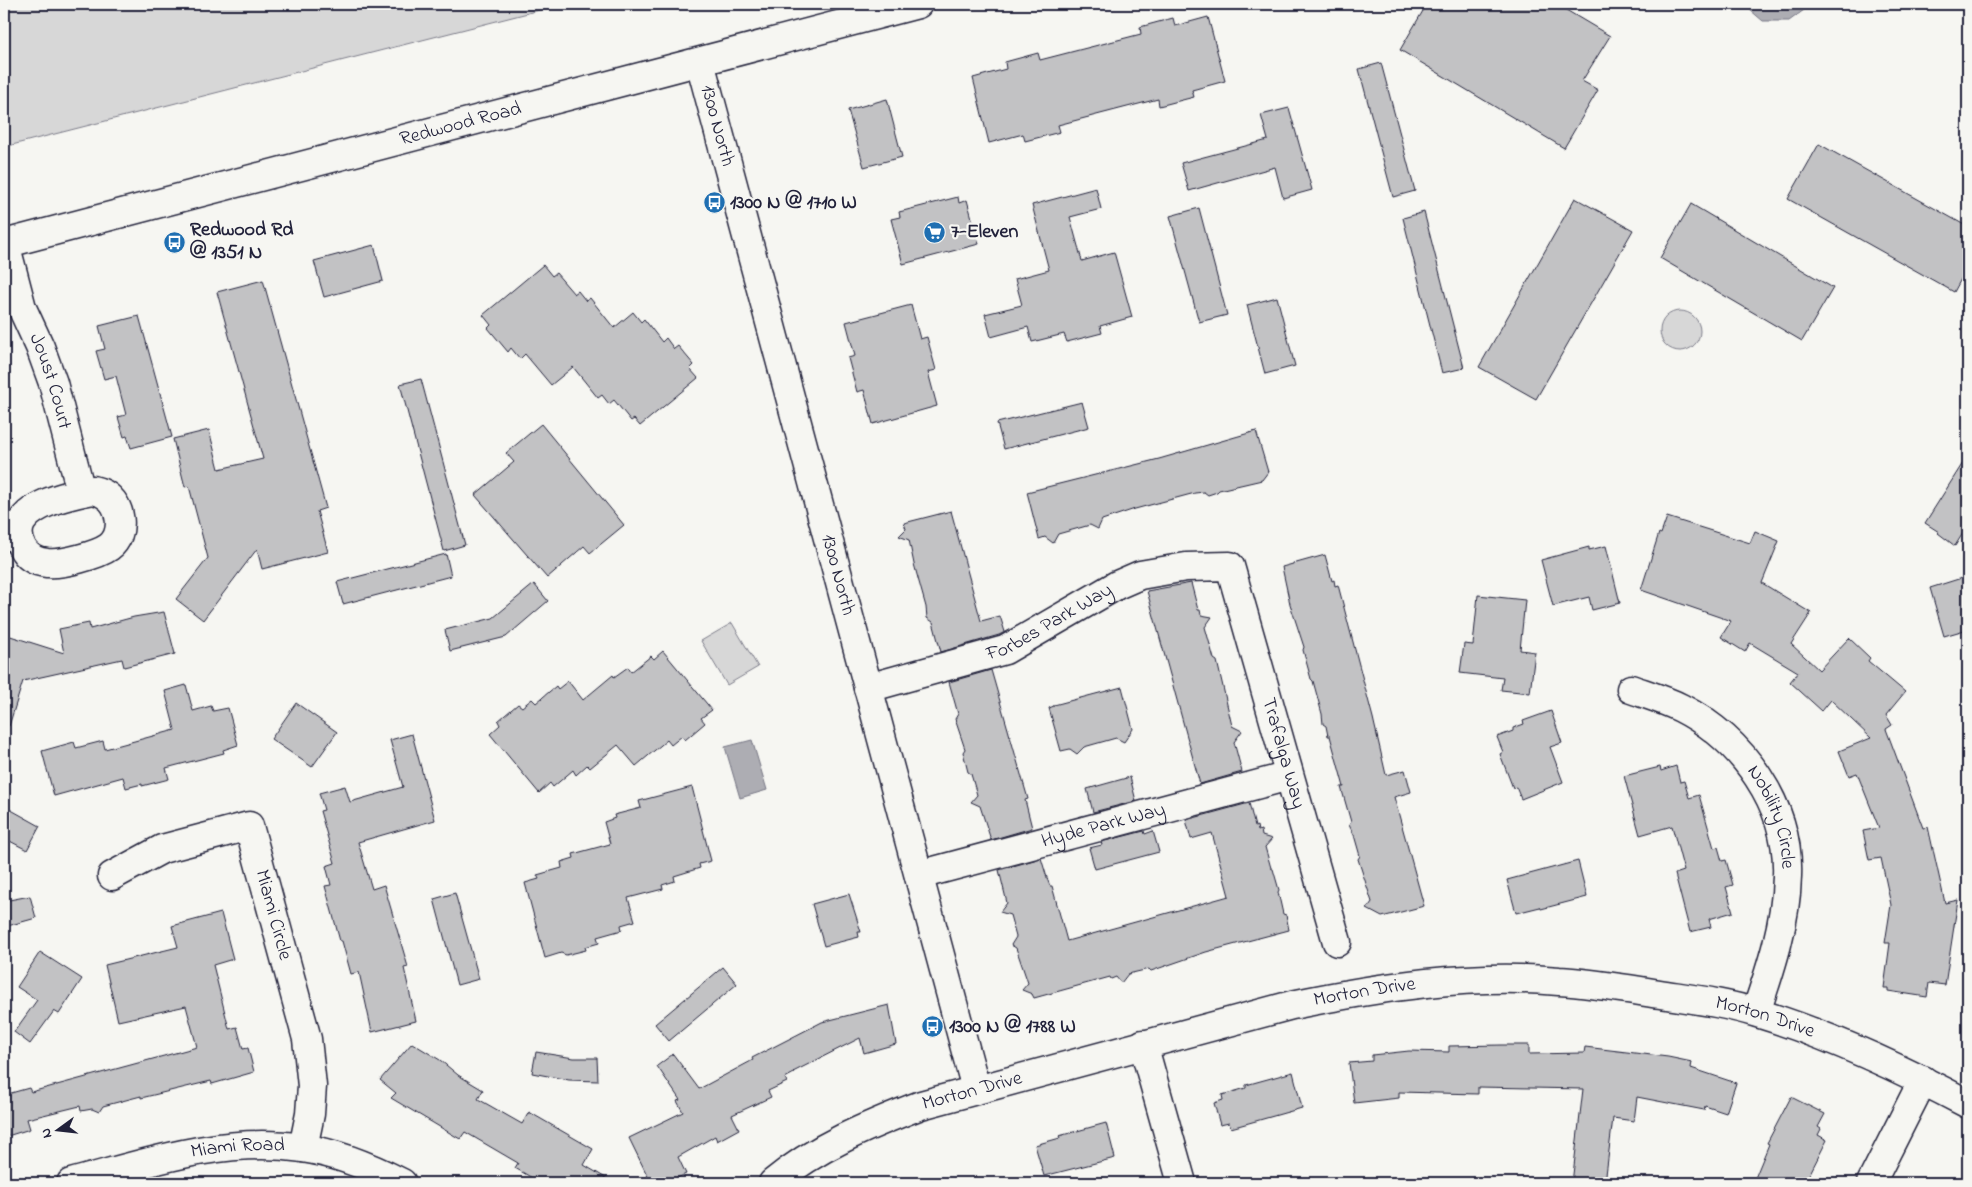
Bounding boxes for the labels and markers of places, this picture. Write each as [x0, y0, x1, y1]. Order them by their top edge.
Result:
place label: 1300 N @ 1710 W [730, 189, 857, 218]
bus stop icon: 1300 N @ 1710 W [702, 191, 726, 215]
place label: Redwood Rd @ 1351 N [190, 216, 294, 268]
place label: 7-Eleven [951, 218, 1018, 247]
supermarket icon: 7-Eleven [923, 220, 947, 244]
bus stop icon: Redwood Rd @ 1351 N [162, 230, 186, 254]
place label: 1300 N @ 1788 W [949, 1013, 1076, 1042]
bus stop icon: 1300 N @ 1788 W [921, 1015, 945, 1039]

